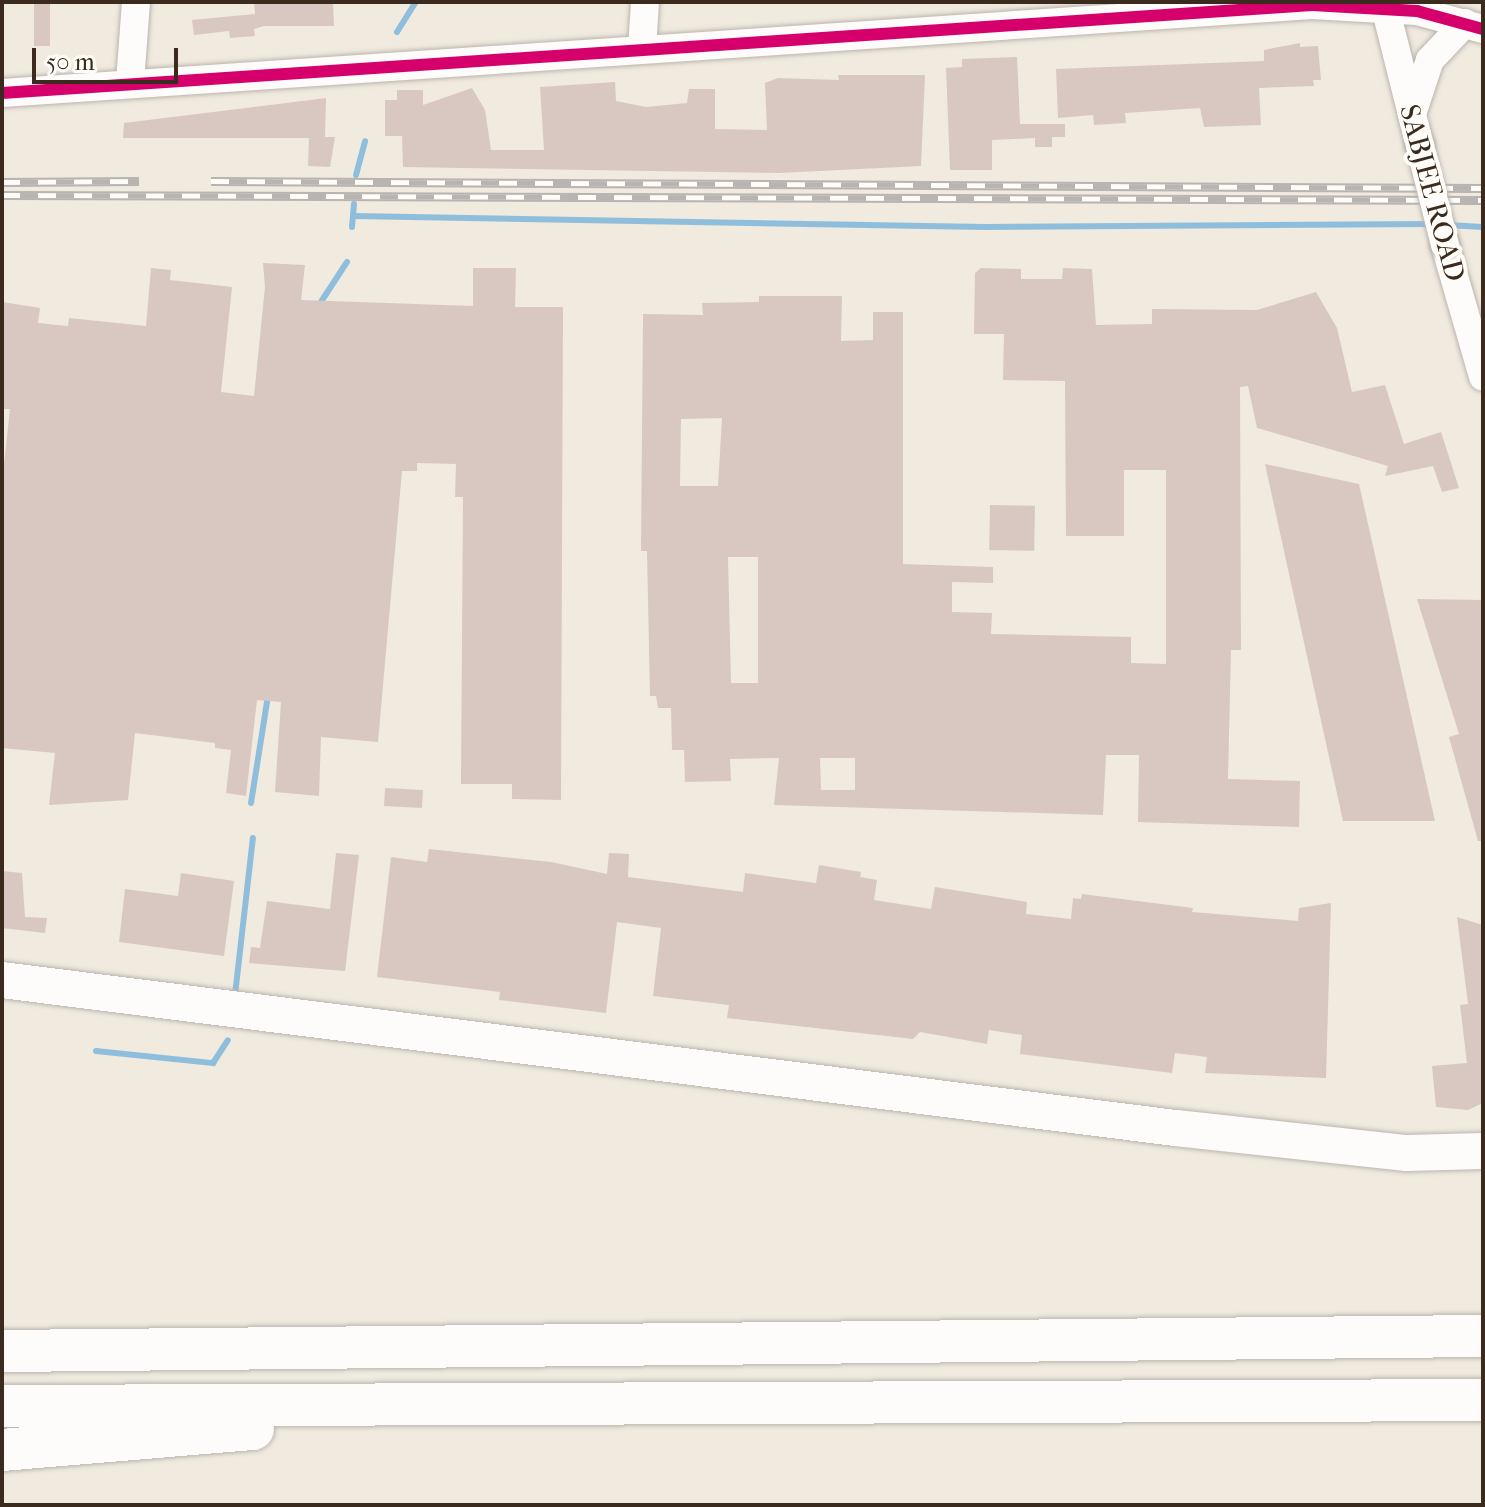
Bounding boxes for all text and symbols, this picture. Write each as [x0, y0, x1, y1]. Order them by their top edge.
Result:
scale bar [36, 32, 182, 82]
text: 50 m [46, 48, 95, 76]
street label: SABJEE ROAD [1392, 101, 1472, 285]

